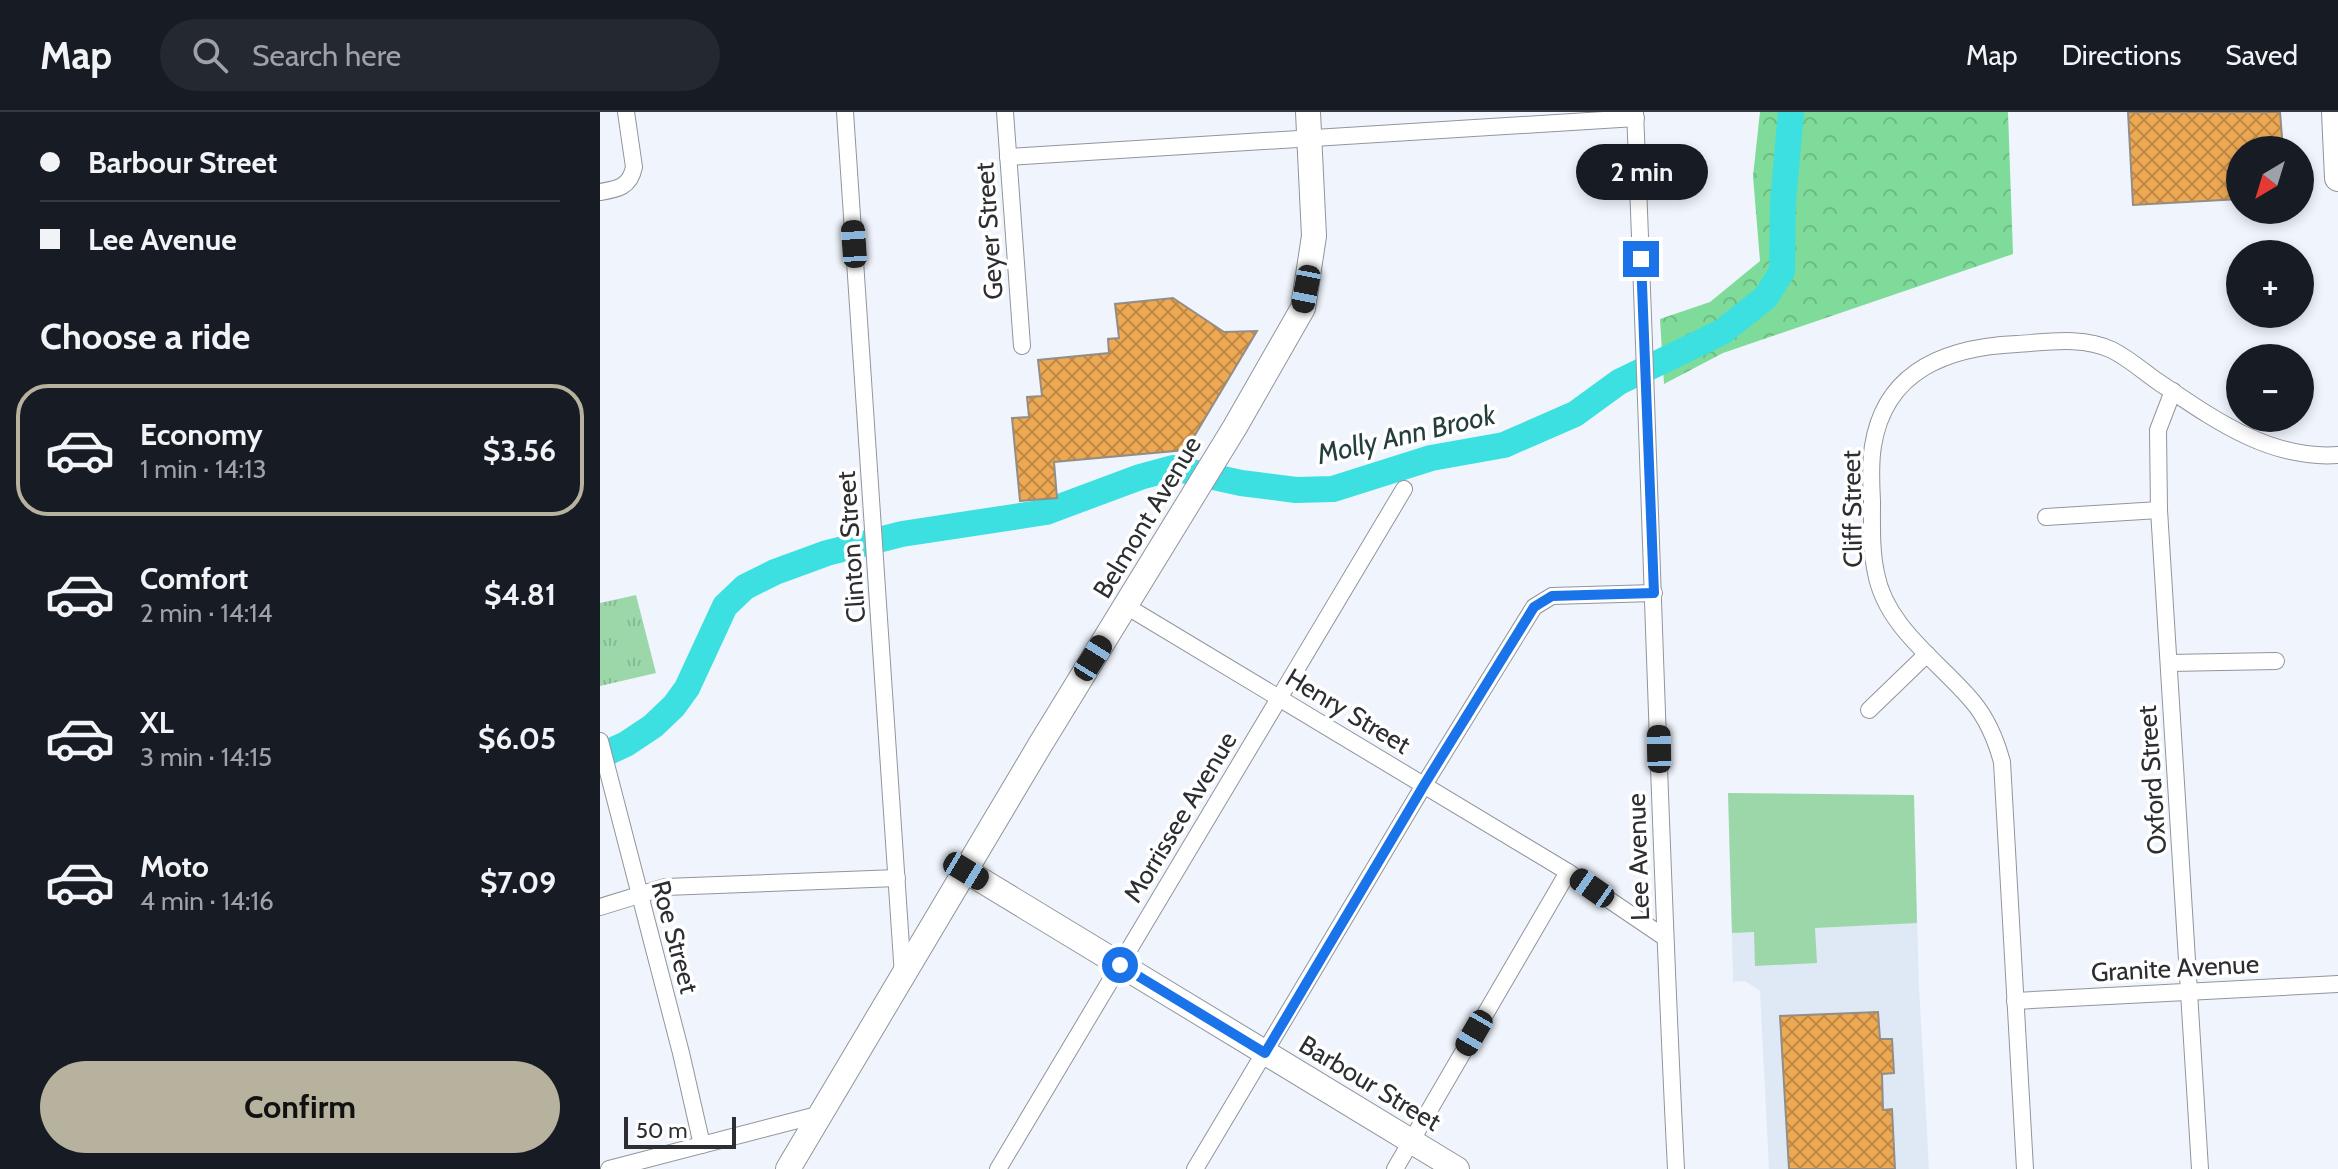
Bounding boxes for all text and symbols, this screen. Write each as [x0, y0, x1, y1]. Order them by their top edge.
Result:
search box [160, 19, 720, 91]
text: Map [40, 32, 112, 79]
icon: search [188, 33, 232, 77]
text: Search here [252, 37, 401, 74]
text: Map [1966, 38, 2018, 72]
text: Directions [2062, 38, 2181, 72]
text: Saved [2225, 38, 2298, 72]
north arrow [2226, 136, 2314, 224]
map controls [2226, 136, 2314, 432]
callout: 2 min [1575, 143, 1707, 199]
text: Barbour Street [88, 144, 277, 181]
text: 2 min [1611, 156, 1673, 188]
street label: Geyer Street [968, 161, 1010, 301]
car [840, 219, 868, 269]
text: Lee Avenue [88, 221, 237, 258]
button: + [2226, 240, 2314, 328]
route end [1623, 241, 1659, 277]
car [1290, 263, 1322, 315]
text: Choose a ride [40, 314, 250, 358]
button: − [2226, 344, 2314, 432]
water label: Molly Ann Brook [1313, 397, 1499, 471]
icon: car [44, 414, 116, 486]
text: Economy [140, 416, 263, 453]
street label: Belmont Avenue [1086, 430, 1208, 604]
text: $3.56 [483, 432, 556, 469]
street label: Cliff Street [1835, 450, 1869, 568]
text: 1 min · 14:13 [140, 453, 267, 485]
street label: Clinton Street [830, 470, 872, 624]
icon: car [44, 558, 116, 630]
text: Comfort [140, 560, 248, 597]
text: $4.81 [484, 576, 556, 613]
text: 2 min · 14:14 [140, 597, 273, 629]
car [1070, 631, 1116, 685]
street label: Henry Street [1280, 661, 1416, 761]
icon: car [44, 702, 116, 774]
text: XL [140, 704, 174, 741]
street label: Oxford Street [2131, 704, 2173, 856]
text: $6.05 [478, 720, 556, 757]
car [1647, 725, 1671, 773]
street label: Morrissee Avenue [1116, 726, 1244, 908]
text: 3 min · 14:15 [140, 741, 272, 773]
street label: Lee Avenue [1620, 793, 1656, 921]
icon: car [44, 846, 116, 918]
text: Moto [140, 848, 209, 885]
car [939, 848, 993, 894]
text: $7.09 [480, 864, 556, 901]
car [1565, 864, 1619, 912]
street label: Roe Street [645, 877, 705, 997]
text: 4 min · 14:16 [140, 885, 274, 917]
route start [1102, 947, 1138, 983]
street label: Granite Avenue [2090, 948, 2260, 988]
car [1452, 1006, 1496, 1060]
street label: Barbour Street [1293, 1028, 1447, 1138]
button: Confirm [40, 1061, 560, 1153]
scale bar [624, 1113, 736, 1149]
text: 50 m [636, 1117, 688, 1144]

